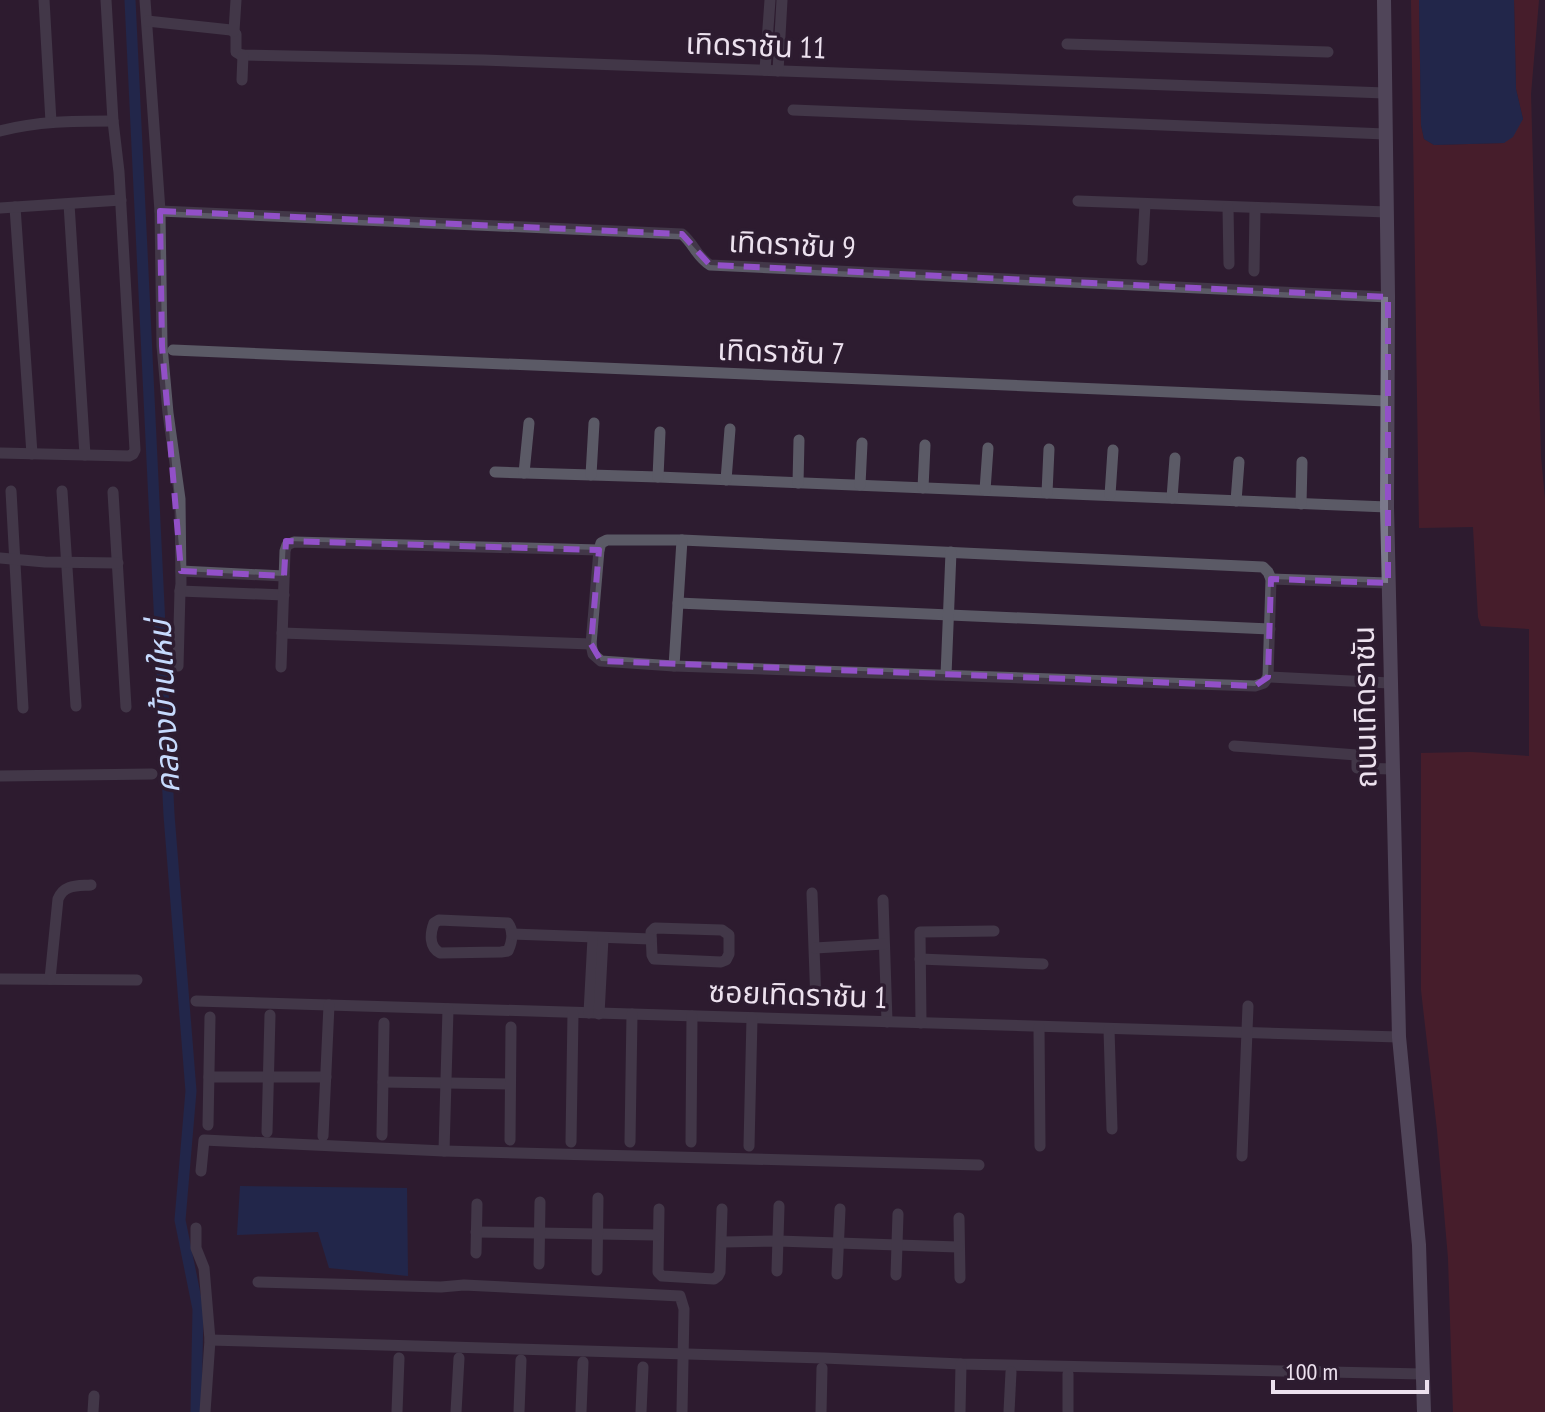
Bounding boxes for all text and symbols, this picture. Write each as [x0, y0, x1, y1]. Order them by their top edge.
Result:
street label: เทิดราชัน 11 [685, 23, 827, 66]
street label: เทิดราชัน 9 [728, 221, 857, 266]
street label: เทิดราชัน 7 [717, 329, 845, 372]
water label: คลองบ้านใหม่ [137, 615, 189, 795]
street label: ถนนเทิดราชัน [1343, 626, 1384, 788]
street label: ซอยเทิดราชัน 1 [708, 971, 888, 1016]
scale bar [1273, 1344, 1427, 1394]
text: 100 m [1285, 1356, 1338, 1387]

